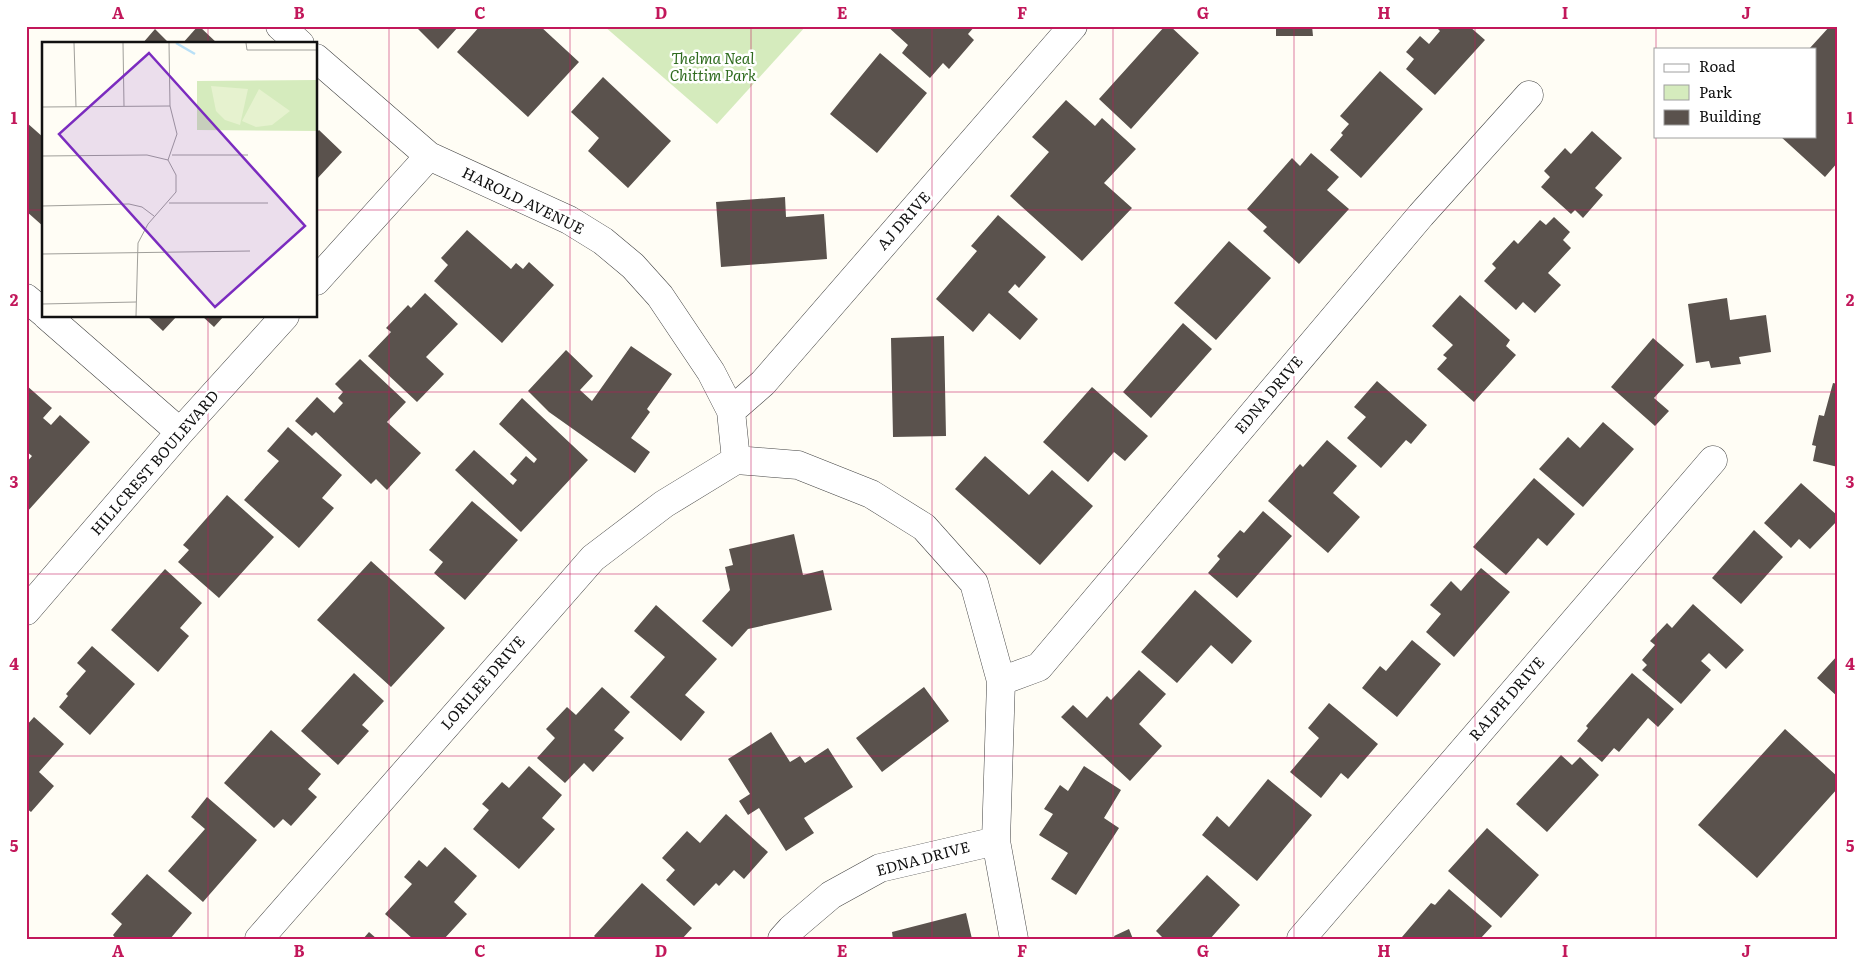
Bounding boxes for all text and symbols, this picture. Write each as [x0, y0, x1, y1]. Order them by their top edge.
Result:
text: A [112, 0, 124, 24]
text: B [293, 0, 305, 24]
text: C [474, 0, 486, 24]
text: D [655, 0, 667, 24]
text: E [837, 0, 848, 24]
text: F [1017, 0, 1027, 24]
text: G [1197, 0, 1209, 24]
text: H [1377, 0, 1391, 24]
text: I [1562, 0, 1568, 24]
text: J [1741, 0, 1751, 24]
inset map [42, 42, 318, 318]
park label: Thelma Neal Chittim Park [670, 46, 757, 86]
legend [1654, 48, 1816, 138]
text: Road [1699, 54, 1735, 77]
text: Park [1699, 80, 1733, 103]
text: Building [1699, 104, 1761, 127]
text: 1 [11, 105, 18, 129]
text: 1 [1847, 105, 1854, 129]
street label: HAROLD AVENUE [459, 160, 589, 239]
street label: AJ DRIVE [871, 185, 935, 255]
text: 2 [10, 287, 19, 311]
text: 2 [1846, 287, 1855, 311]
street label: EDNA DRIVE [1228, 350, 1308, 438]
street label: HILLCREST BOULEVARD [84, 384, 224, 540]
text: 3 [10, 469, 19, 493]
text: 3 [1846, 469, 1855, 493]
street label: LORILEE DRIVE [434, 630, 529, 734]
text: 4 [9, 651, 19, 675]
street label: RALPH DRIVE [1463, 651, 1549, 745]
text: 4 [1845, 651, 1855, 675]
text: 5 [10, 833, 19, 857]
text: 5 [1846, 833, 1855, 857]
street label: EDNA DRIVE [873, 834, 972, 881]
text: A [112, 938, 124, 962]
text: B [293, 938, 305, 962]
text: C [474, 938, 486, 962]
text: D [655, 938, 667, 962]
text: E [837, 938, 848, 962]
text: F [1017, 938, 1027, 962]
text: G [1197, 938, 1209, 962]
text: H [1377, 938, 1391, 962]
text: I [1562, 938, 1568, 962]
text: J [1741, 938, 1751, 962]

